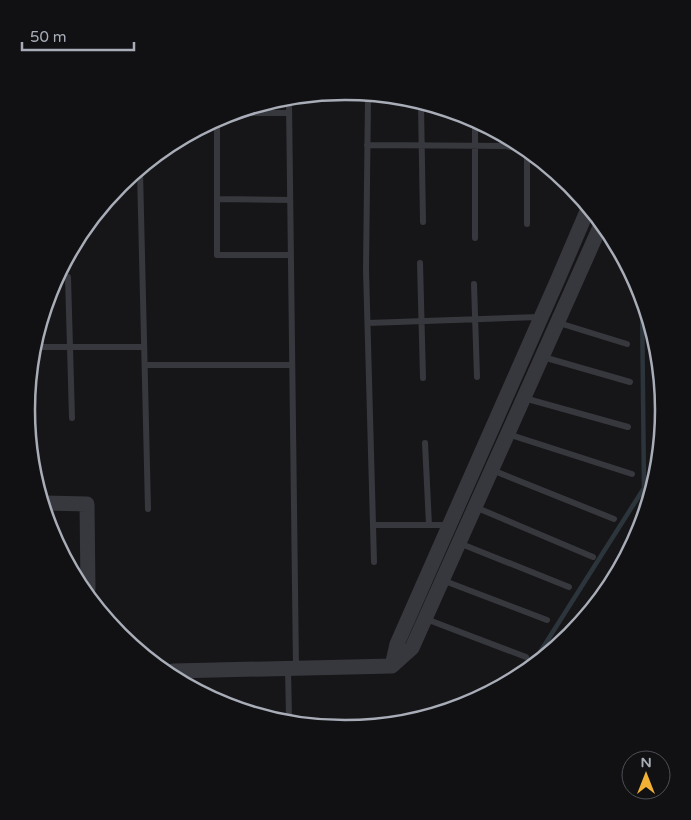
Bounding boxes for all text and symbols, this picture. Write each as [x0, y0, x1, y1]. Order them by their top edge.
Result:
scale bar [22, 20, 135, 52]
text: 50 m [30, 28, 67, 46]
north arrow [621, 750, 671, 800]
text: N [640, 754, 652, 771]

